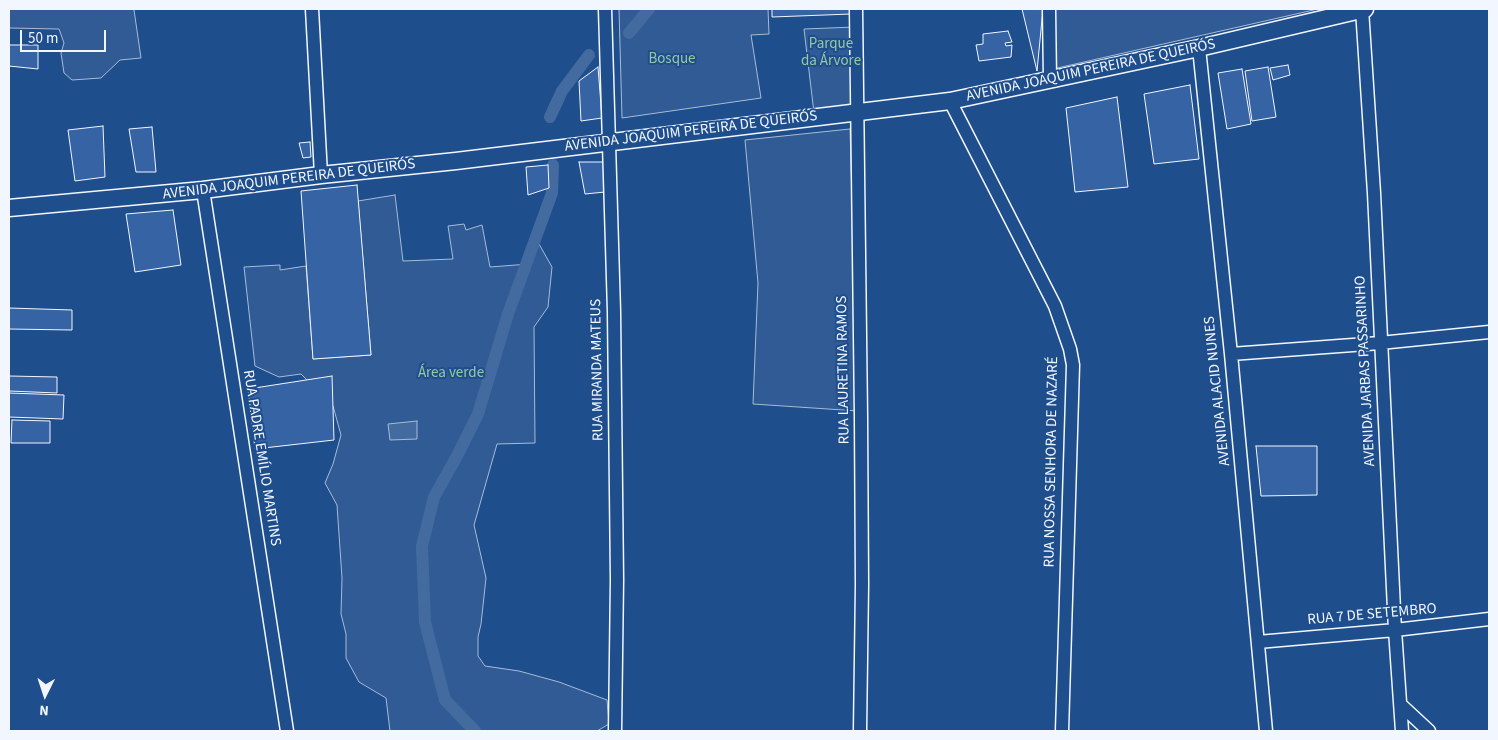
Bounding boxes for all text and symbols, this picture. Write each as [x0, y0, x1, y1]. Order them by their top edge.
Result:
scale bar [22, 20, 109, 52]
text: 50 m [28, 28, 58, 49]
park label: Parque da Árvore [801, 36, 861, 71]
street label: AVENIDA JOAQUIM PEREIRA DE QUEIRÓS [965, 36, 1217, 106]
park label: Bosque [648, 51, 696, 69]
street label: AVENIDA JOAQUIM PEREIRA DE QUEIRÓS [564, 108, 818, 156]
street label: AVENIDA JOAQUIM PEREIRA DE QUEIRÓS [162, 156, 416, 204]
street label: AVENIDA JARBAS PASSARINHO [1352, 275, 1380, 467]
street label: RUA LAURETINA RAMOS [834, 295, 854, 445]
street label: RUA MIRANDA MATEUS [588, 299, 608, 441]
street label: AVENIDA ALACID NUNES [1201, 315, 1235, 467]
street label: RUA NOSSA SENHORA DE NAZARÉ [1041, 356, 1063, 568]
park label: Área verde [418, 365, 484, 383]
street label: RUA PADRE EMÍLIO MARTINS [238, 369, 284, 547]
street label: RUA 7 DE SETEMBRO [1307, 600, 1437, 630]
north arrow [20, 670, 70, 720]
text: N [39, 700, 49, 720]

